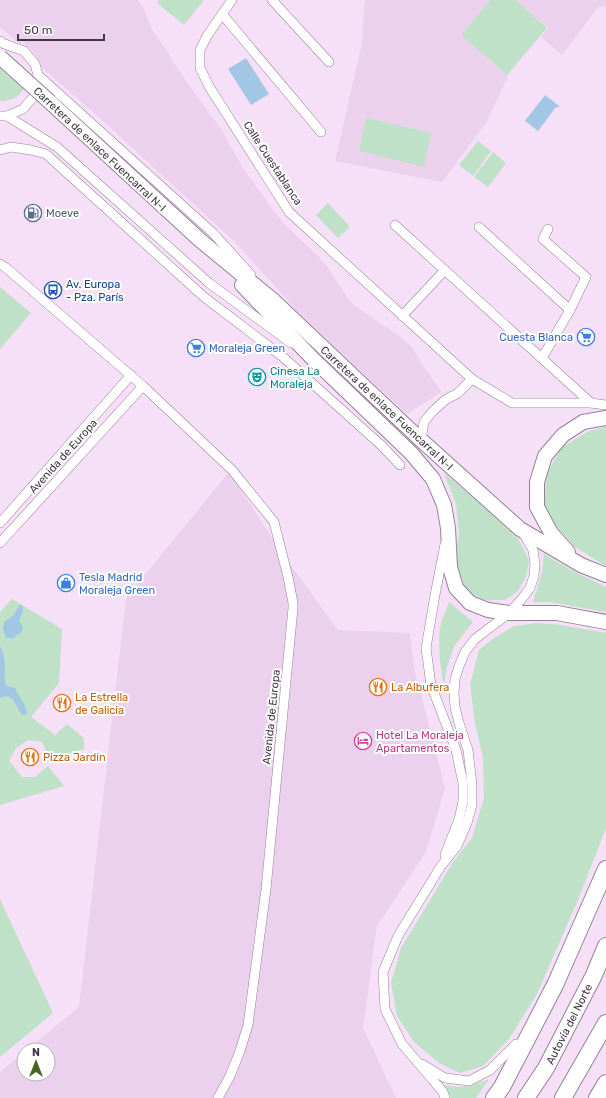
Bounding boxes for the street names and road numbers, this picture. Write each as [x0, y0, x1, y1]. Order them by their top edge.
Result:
street label: Carretera de enlace Fuencarral N-I [31, 84, 169, 214]
street label: Calle Cuestablanca [241, 119, 305, 208]
street label: Carretera de enlace Fuencarral N-I [318, 343, 456, 473]
street label: Avenida de Europa [27, 417, 100, 496]
street label: Avenida de Europa [260, 669, 283, 765]
street label: Autovía del Norte [544, 982, 595, 1067]

